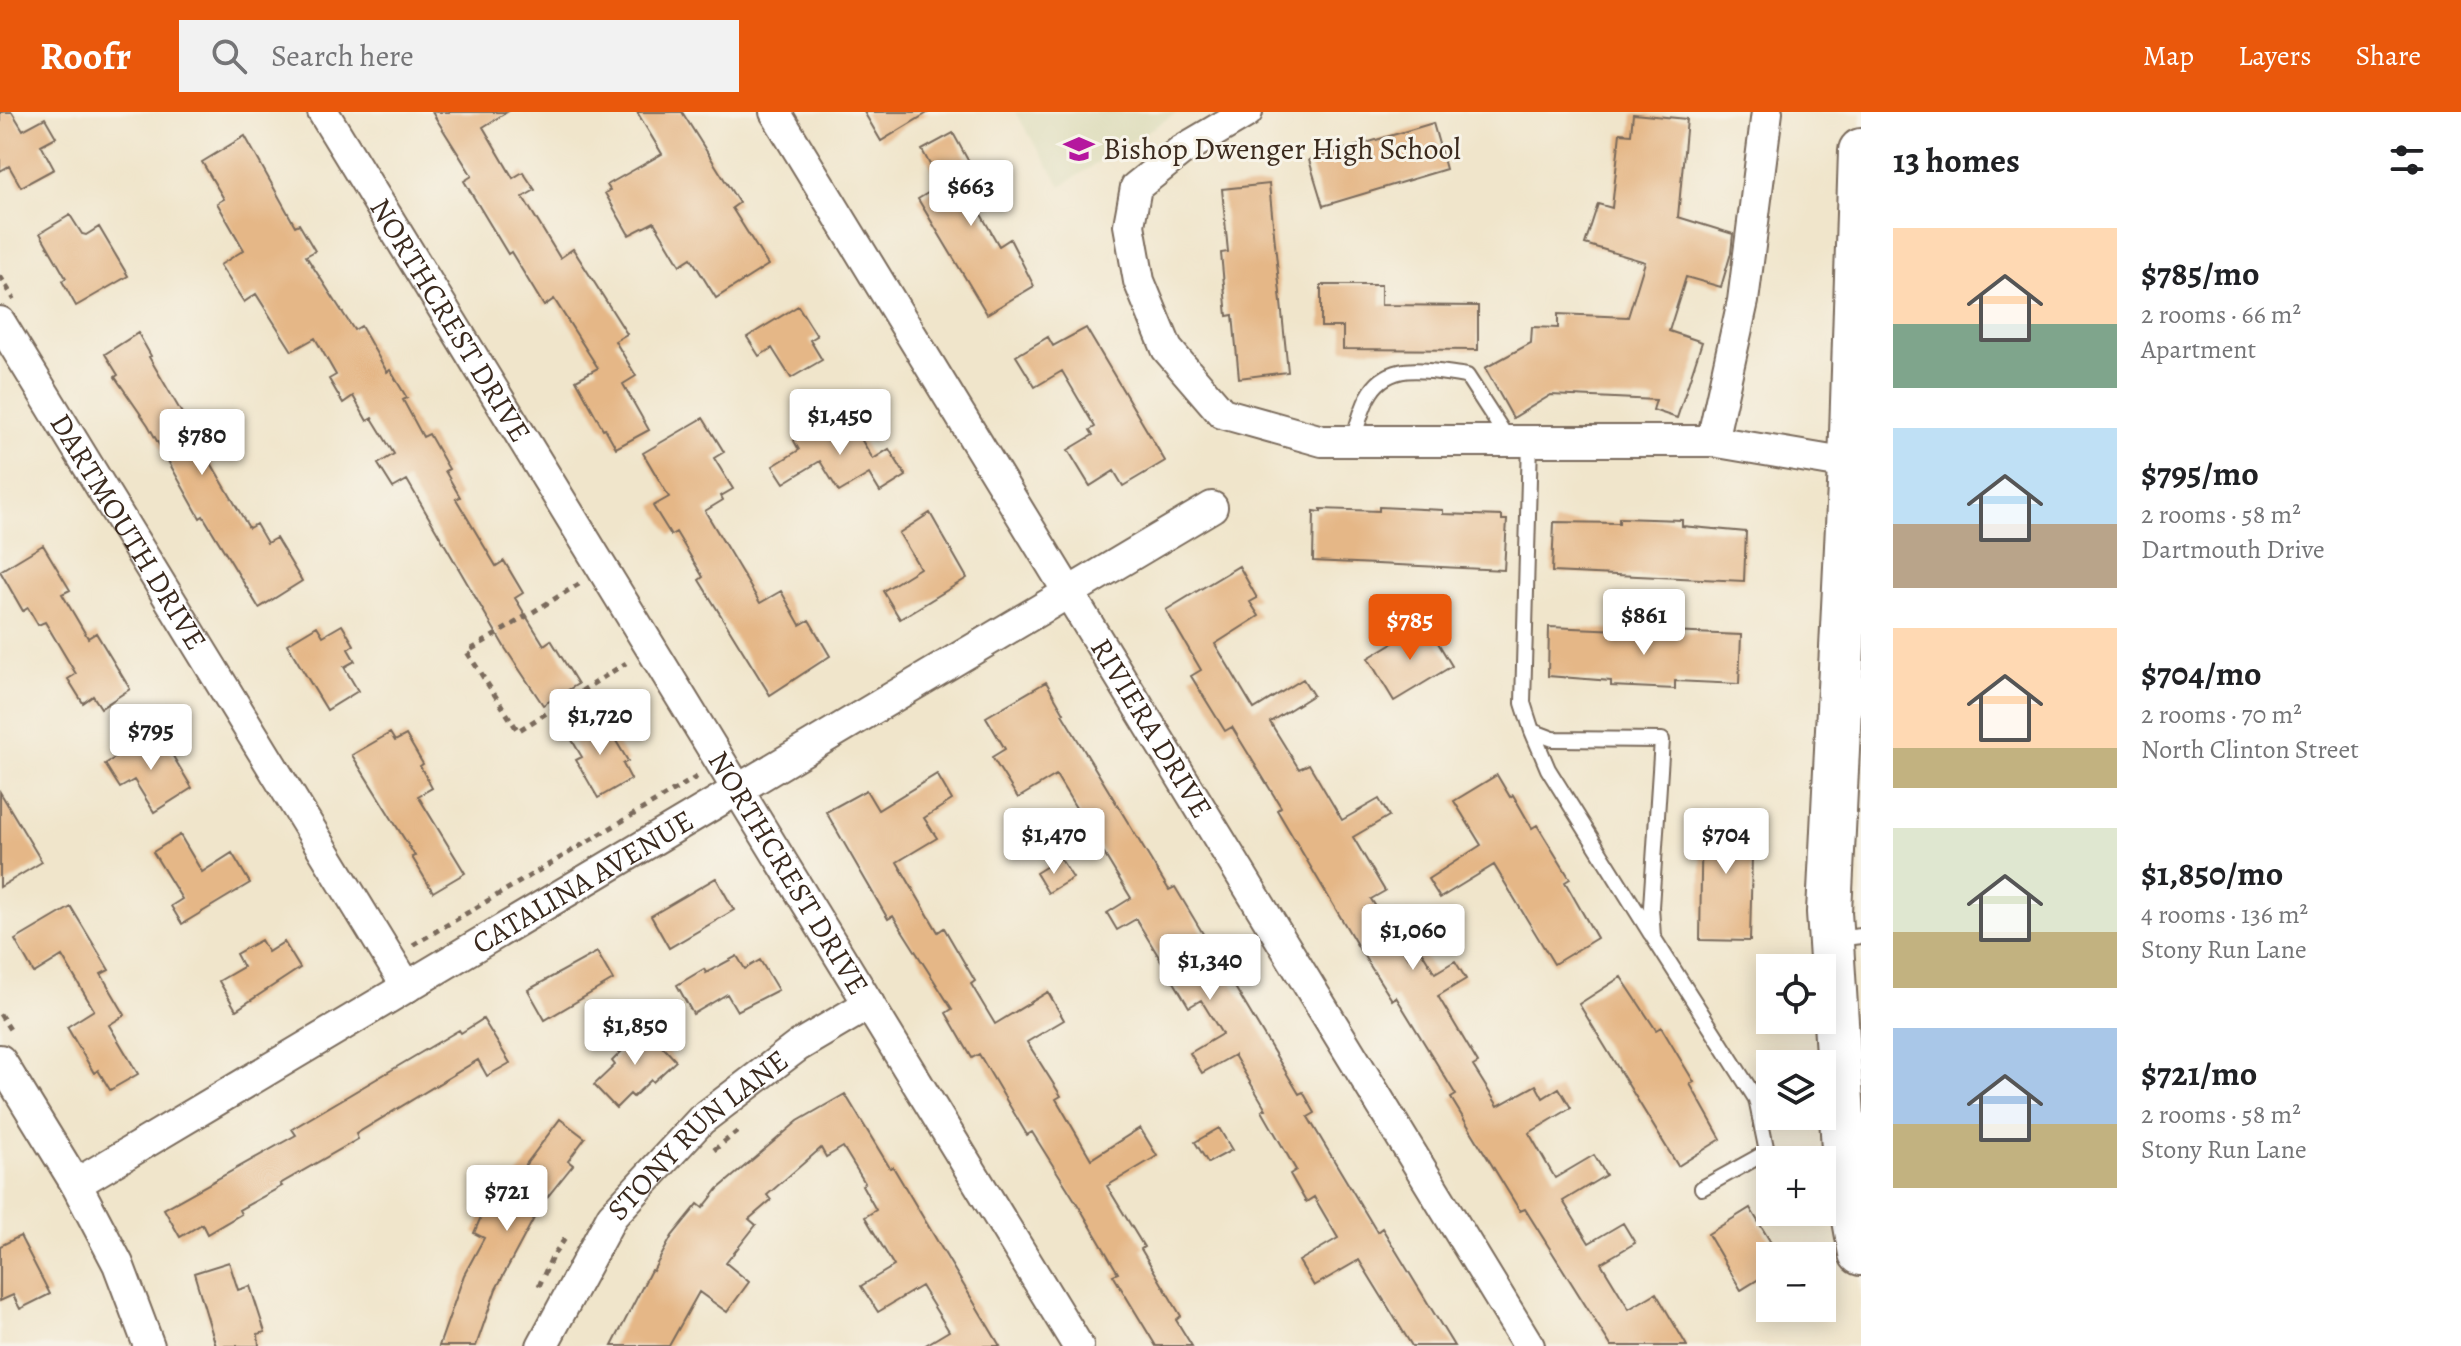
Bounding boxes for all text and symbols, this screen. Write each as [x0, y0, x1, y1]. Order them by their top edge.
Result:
search box [179, 20, 739, 92]
text: Roofr [40, 30, 131, 82]
icon: search [207, 34, 251, 78]
text: Search here [271, 36, 414, 76]
text: Map [2143, 37, 2194, 75]
text: Layers [2238, 37, 2311, 75]
text: Share [2355, 37, 2421, 75]
place label: Bishop Dwenger High School [1103, 129, 1461, 169]
school or university icon: Bishop Dwenger High School [1062, 132, 1096, 166]
text: 13 homes [1893, 137, 2020, 184]
icon: filters [2385, 138, 2429, 182]
pin: $663 [924, 160, 1018, 228]
text: $663 [947, 168, 995, 203]
street label: NORTHCREST DRIVE [360, 191, 540, 450]
text: $785/mo [2141, 250, 2259, 297]
icon: home [1957, 260, 2053, 356]
text: 2 rooms · 66 m² [2141, 297, 2301, 332]
text: Apartment [2141, 332, 2256, 367]
pin: $1,450 [775, 389, 905, 457]
text: $1,450 [808, 397, 872, 432]
street label: DARTMOUTH DRIVE [41, 406, 216, 658]
pin: $780 [155, 409, 249, 477]
text: $780 [178, 417, 226, 452]
text: $795/mo [2141, 450, 2259, 497]
icon: home [1957, 460, 2053, 556]
text: 2 rooms · 58 m² [2141, 497, 2301, 532]
text: Dartmouth Drive [2141, 532, 2325, 567]
pin: $861 [1597, 589, 1691, 657]
pin: $785 [1363, 594, 1457, 662]
text: $861 [1621, 597, 1667, 632]
text: $785 [1387, 602, 1433, 637]
street label: RIVIERA DRIVE [1081, 631, 1222, 826]
text: $704/mo [2141, 650, 2262, 697]
icon: home [1957, 660, 2053, 756]
pin: $1,720 [535, 689, 665, 757]
text: $1,720 [567, 697, 633, 732]
text: 2 rooms · 70 m² [2141, 697, 2302, 732]
pin: $795 [104, 704, 198, 772]
text: $795 [128, 712, 174, 747]
text: North Clinton Street [2141, 732, 2359, 767]
street label: NORTHCREST DRIVE [699, 743, 878, 1002]
street label: CATALINA AVENUE [465, 801, 701, 963]
pin: $1,470 [989, 808, 1119, 876]
pin: $704 [1679, 808, 1773, 876]
text: $1,470 [1022, 816, 1086, 851]
text: $704 [1702, 816, 1750, 851]
text: $1,850/mo [2141, 850, 2283, 897]
icon: home [1957, 860, 2053, 956]
text: 4 rooms · 136 m² [2141, 897, 2308, 932]
pin: $1,060 [1348, 904, 1478, 972]
text: $1,060 [1380, 912, 1446, 947]
text: Stony Run Lane [2141, 932, 2307, 967]
pin: $1,340 [1145, 934, 1275, 1002]
text: $1,340 [1178, 942, 1242, 977]
map controls [1756, 954, 1836, 1322]
button: locate [1756, 954, 1836, 1034]
pin: $1,850 [570, 999, 700, 1067]
text: $1,850 [602, 1007, 668, 1042]
street label: STONY RUN LANE [598, 1040, 797, 1229]
button: layers [1756, 1050, 1836, 1130]
text: $721/mo [2141, 1050, 2257, 1097]
icon: home [1957, 1060, 2053, 1156]
text: 2 rooms · 58 m² [2141, 1097, 2301, 1132]
text: Stony Run Lane [2141, 1132, 2307, 1167]
button: + [1756, 1146, 1836, 1226]
pin: $721 [460, 1165, 554, 1233]
text: $721 [484, 1173, 530, 1208]
button: − [1756, 1242, 1836, 1322]

